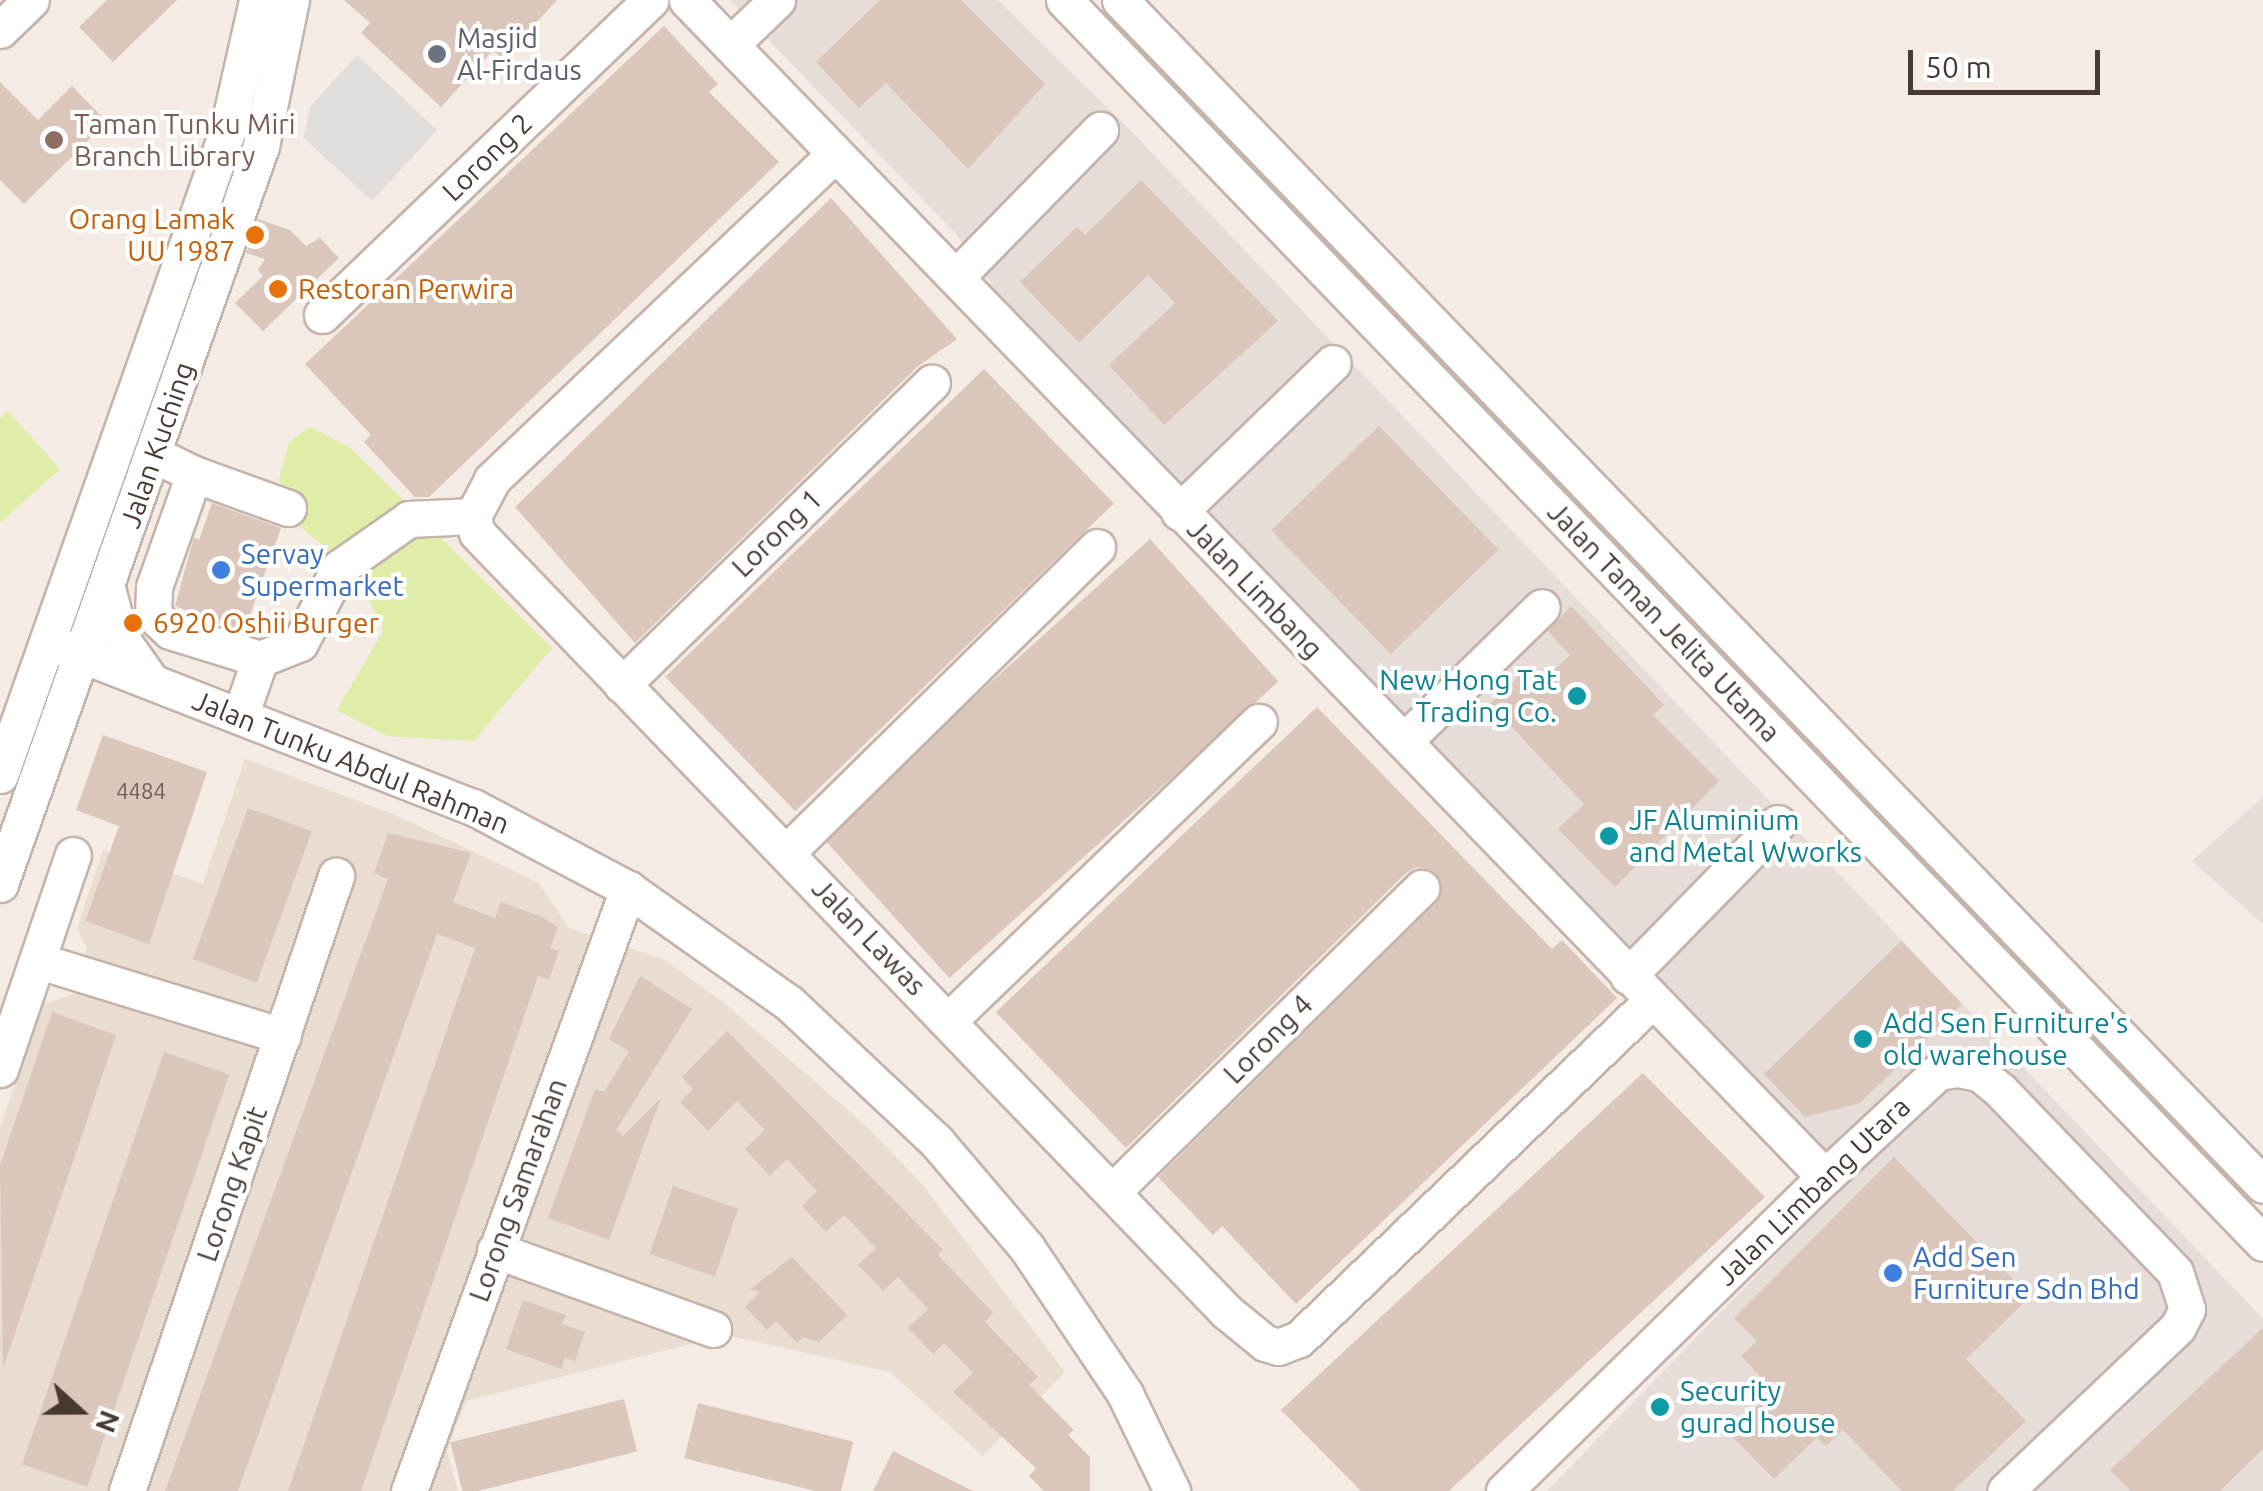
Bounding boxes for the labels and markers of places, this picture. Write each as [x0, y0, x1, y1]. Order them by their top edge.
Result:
place label: Masjid Al-Firdaus [457, 21, 582, 87]
marker: Masjid Al-Firdaus [426, 43, 448, 65]
place label: Taman Tunku Miri Branch Library [74, 107, 296, 173]
marker: Taman Tunku Miri Branch Library [43, 129, 65, 151]
place label: Orang Lamak UU 1987 [68, 202, 235, 268]
marker: Orang Lamak UU 1987 [244, 224, 266, 246]
place label: Restoran Perwira [298, 272, 514, 306]
marker: Restoran Perwira [267, 278, 289, 300]
place label: Servay Supermarket [241, 537, 403, 603]
marker: Servay Supermarket [210, 559, 232, 581]
place label: 6920 Oshii Burger [153, 606, 379, 640]
marker: 6920 Oshii Burger [122, 612, 144, 634]
place label: New Hong Tat Trading Co. [1379, 663, 1557, 729]
marker: New Hong Tat Trading Co. [1566, 685, 1588, 707]
place label: JF Aluminium and Metal Wworks [1629, 803, 1862, 869]
marker: JF Aluminium and Metal Wworks [1598, 825, 1620, 847]
place label: Add Sen Furniture's old warehouse [1883, 1006, 2128, 1072]
marker: Add Sen Furniture's old warehouse [1852, 1028, 1874, 1050]
place label: Add Sen Furniture Sdn Bhd [1913, 1240, 2140, 1306]
marker: Add Sen Furniture Sdn Bhd [1882, 1262, 1904, 1284]
place label: Security gurad house [1680, 1374, 1836, 1440]
marker: Security gurad house [1649, 1396, 1671, 1418]

